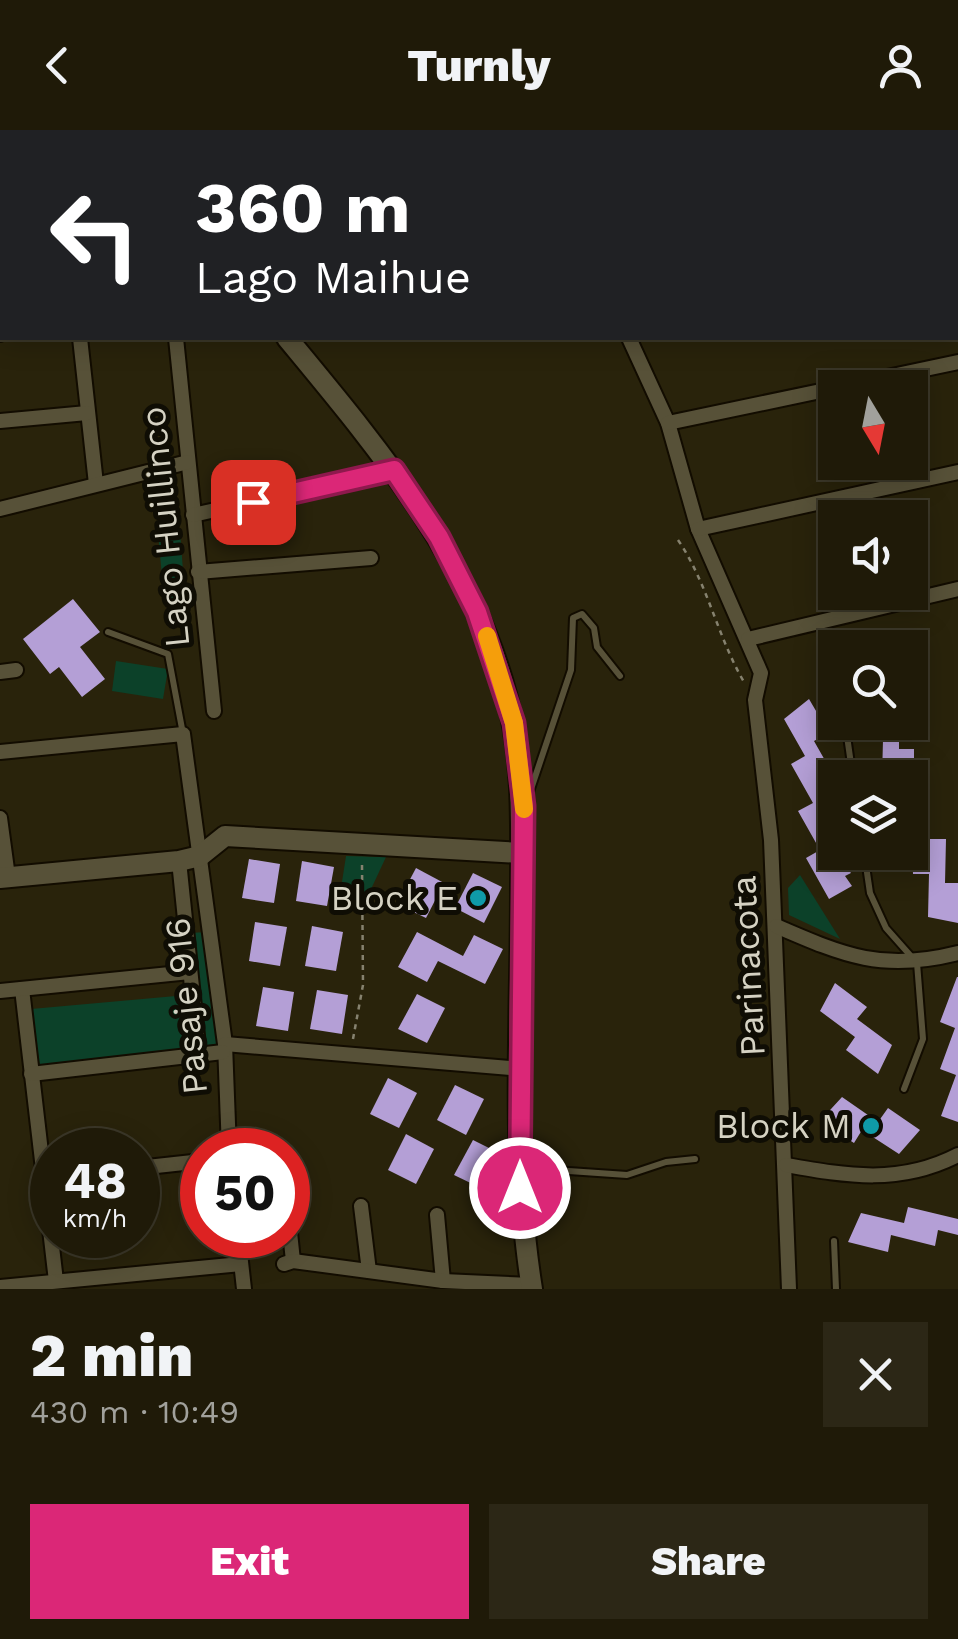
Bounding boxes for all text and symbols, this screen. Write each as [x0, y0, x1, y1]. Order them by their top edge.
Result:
icon: back [30, 38, 85, 93]
icon: person [873, 38, 928, 93]
text: Turnly [407, 39, 551, 92]
text: 360 m [195, 167, 411, 249]
icon: left [30, 170, 160, 300]
text: Lago Maihue [195, 251, 471, 304]
north arrow [818, 370, 928, 480]
map controls [818, 370, 928, 870]
street label: Lago Huillinco [131, 405, 199, 649]
pin [211, 460, 296, 545]
icon: arrive [226, 475, 281, 530]
button: sound [818, 500, 928, 610]
button: search [818, 630, 928, 740]
button: layers [818, 760, 928, 870]
street label: Parinacota [722, 875, 774, 1057]
place label: Block E [330, 877, 458, 919]
marker: Block E [467, 887, 489, 909]
street label: Pasaje 916 [156, 916, 216, 1096]
place label: Block M [716, 1105, 851, 1147]
marker: Block M [860, 1115, 882, 1137]
speed limit sign: 50 [180, 1128, 310, 1258]
position arrow [468, 1136, 572, 1240]
text: 48 [63, 1151, 127, 1210]
text: km/h [63, 1204, 127, 1233]
text: 2 min [30, 1320, 194, 1391]
button: close [823, 1322, 928, 1427]
text: 430 m · 10:49 [30, 1393, 239, 1431]
button: Exit [30, 1504, 469, 1619]
button: Share [489, 1504, 928, 1619]

